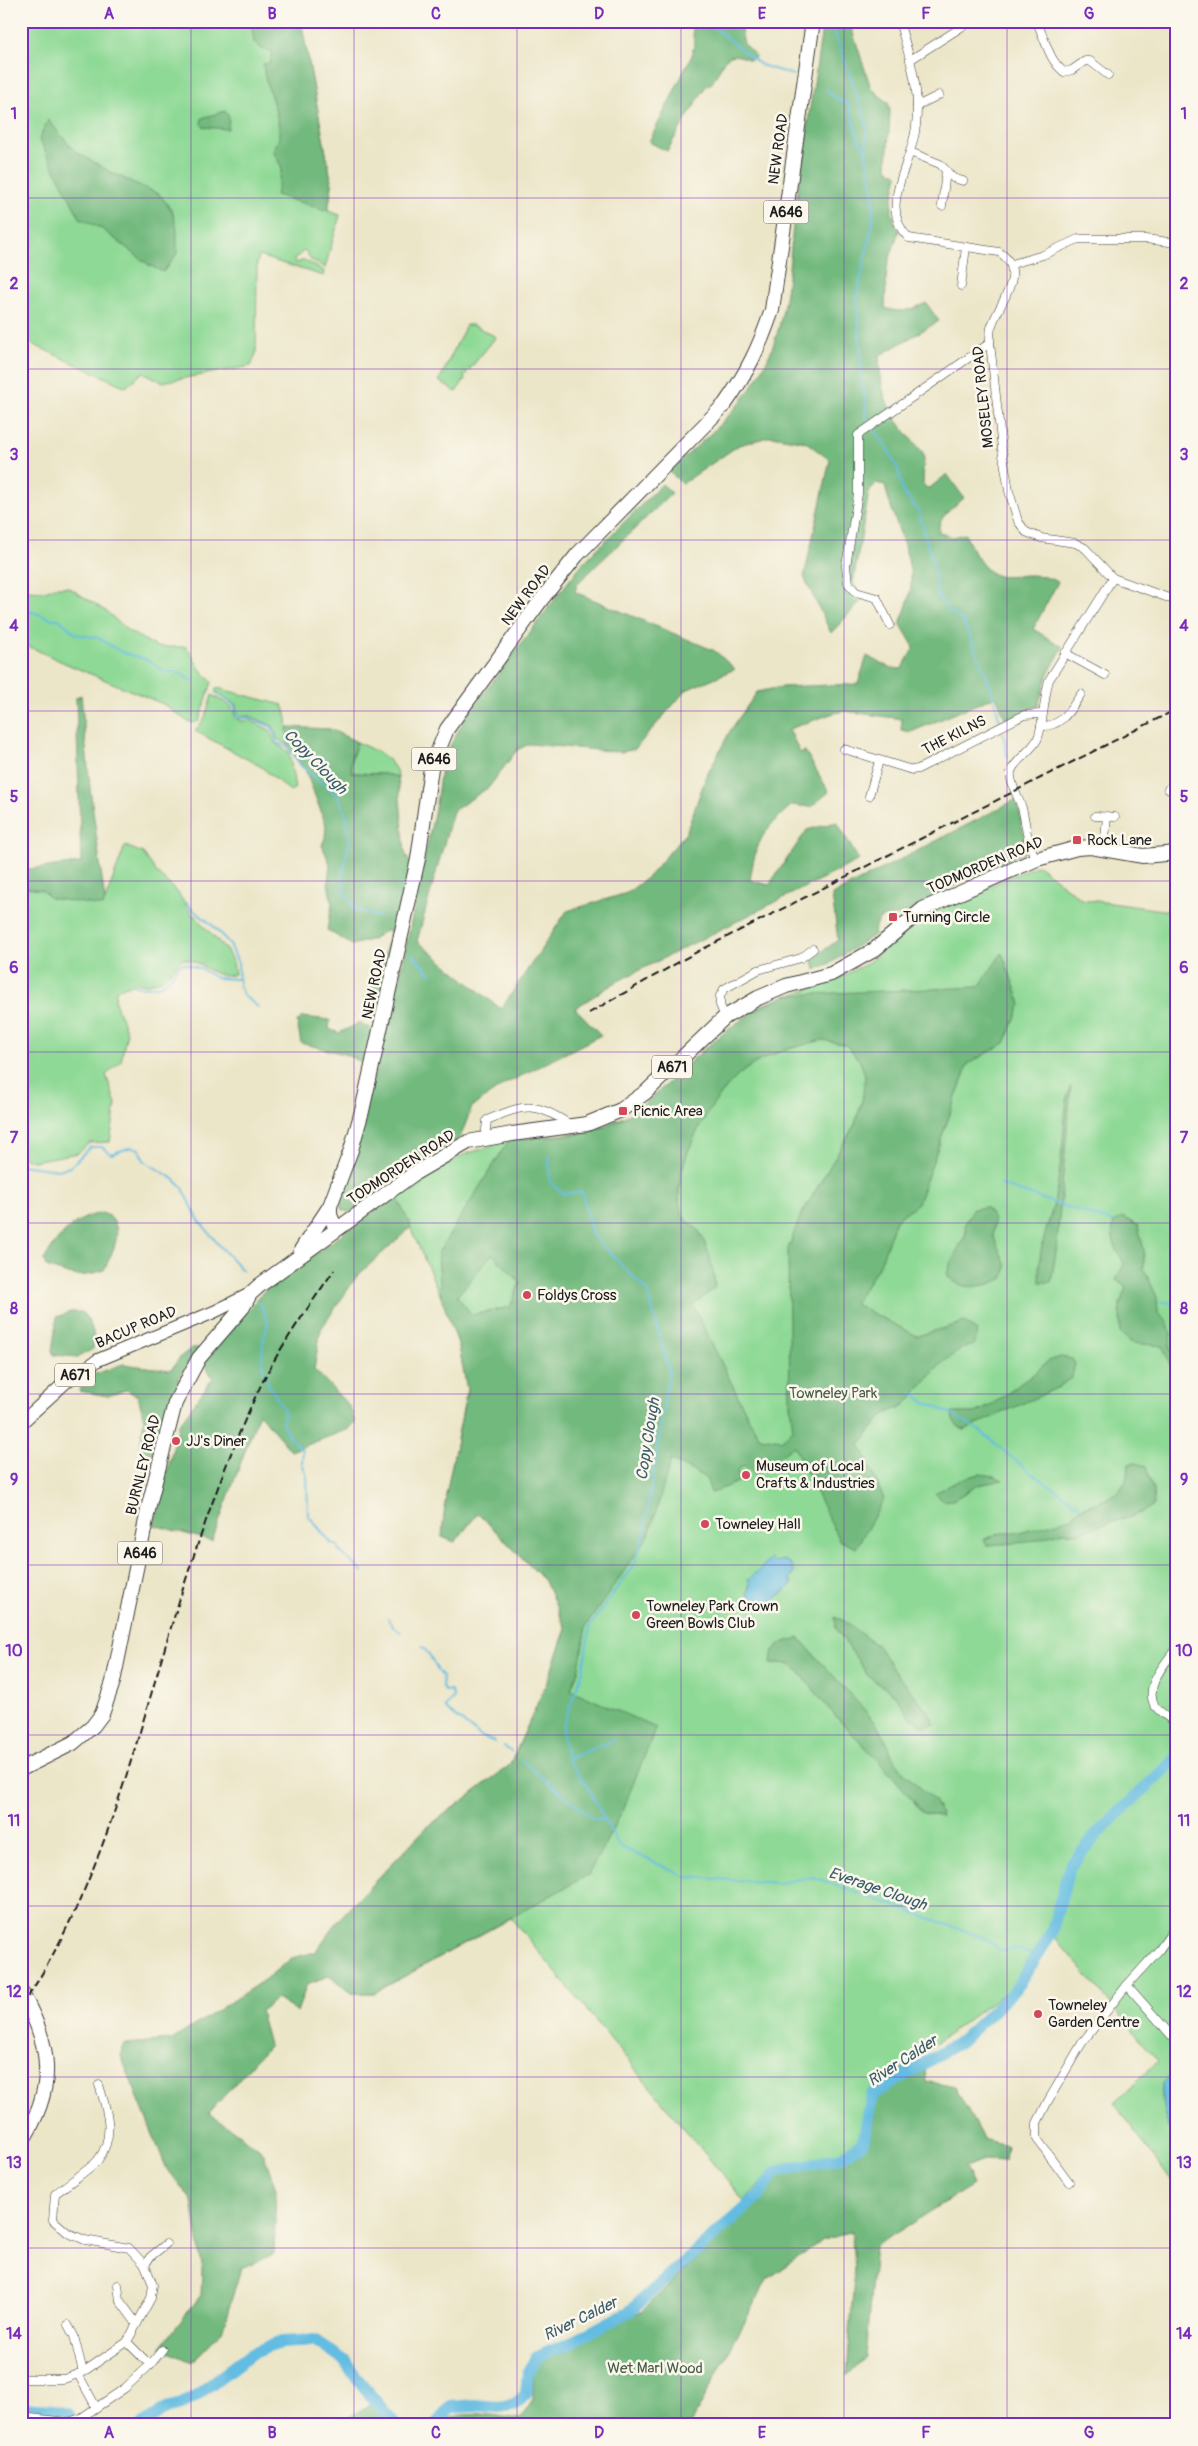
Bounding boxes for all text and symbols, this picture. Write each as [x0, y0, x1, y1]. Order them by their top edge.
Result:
text: A [104, 4, 115, 24]
text: B [267, 4, 277, 24]
text: C [431, 4, 441, 24]
text: D [594, 4, 604, 24]
text: E [758, 4, 767, 24]
text: F [921, 4, 931, 24]
text: G [1084, 4, 1095, 24]
text: 1 [11, 104, 17, 124]
text: 1 [1181, 104, 1187, 124]
street label: NEW ROAD [764, 112, 793, 186]
road number: A646 [764, 200, 808, 223]
text: 2 [10, 274, 19, 294]
text: 2 [1180, 274, 1189, 294]
street label: MOSELEY ROAD [969, 345, 998, 449]
text: 3 [10, 445, 19, 465]
text: 3 [1180, 445, 1189, 465]
street label: NEW ROAD [497, 561, 555, 630]
text: 4 [9, 616, 19, 636]
text: 4 [1179, 616, 1189, 636]
street label: THE KILNS [919, 711, 990, 760]
water label: Copy Clough [279, 725, 352, 799]
road number: A646 [412, 748, 456, 771]
text: 5 [10, 787, 19, 807]
text: 5 [1180, 787, 1189, 807]
place label: Rock Lane [1087, 831, 1152, 850]
street label: TODMORDEN ROAD [924, 832, 1046, 899]
marker: Rock Lane [1071, 834, 1083, 846]
place label: Turning Circle [903, 908, 991, 927]
marker: Turning Circle [887, 911, 899, 923]
street label: NEW ROAD [358, 947, 391, 1021]
text: 6 [9, 958, 19, 978]
text: 6 [1179, 958, 1189, 978]
road number: A671 [652, 1056, 692, 1078]
place label: Picnic Area [633, 1102, 703, 1121]
marker: Picnic Area [617, 1105, 629, 1117]
street label: TODMORDEN ROAD [344, 1126, 459, 1209]
text: 7 [10, 1128, 19, 1148]
text: 7 [1180, 1128, 1189, 1148]
place label: Foldys Cross [537, 1286, 617, 1305]
marker: Foldys Cross [521, 1289, 533, 1301]
text: 8 [10, 1299, 18, 1319]
text: 8 [1180, 1299, 1188, 1319]
street label: BACUP ROAD [93, 1302, 180, 1353]
road number: A671 [55, 1364, 95, 1386]
park label: Towneley Park [789, 1384, 878, 1403]
water label: Copy Clough [632, 1395, 665, 1481]
street label: BURNLEY ROAD [122, 1413, 165, 1517]
place label: JJ's Diner [186, 1432, 247, 1451]
marker: JJ's Diner [170, 1435, 182, 1447]
place label: Museum of Local Crafts & Industries [756, 1457, 875, 1493]
marker: Museum of Local Crafts & Industries [740, 1469, 752, 1481]
text: 9 [10, 1470, 18, 1490]
text: 9 [1180, 1470, 1188, 1490]
place label: Towneley Hall [715, 1515, 801, 1534]
marker: Towneley Hall [699, 1518, 711, 1530]
road number: A646 [118, 1542, 162, 1565]
place label: Towneley Park Crown Green Bowls Club [646, 1597, 779, 1633]
marker: Towneley Park Crown Green Bowls Club [630, 1609, 642, 1621]
text: 10 [5, 1641, 23, 1661]
text: 10 [1175, 1641, 1193, 1661]
text: 11 [8, 1811, 20, 1831]
text: 11 [1178, 1811, 1190, 1831]
water label: Everage Clough [826, 1863, 931, 1915]
text: 12 [6, 1982, 22, 2002]
text: 12 [1176, 1982, 1192, 2002]
place label: Towneley Garden Centre [1048, 1996, 1140, 2032]
marker: Towneley Garden Centre [1032, 2008, 1044, 2020]
water label: River Calder [864, 2030, 943, 2091]
text: 13 [6, 2153, 22, 2173]
text: 13 [1176, 2153, 1192, 2173]
water label: River Calder [540, 2291, 623, 2345]
text: 14 [6, 2324, 22, 2344]
text: 14 [1176, 2324, 1192, 2344]
park label: Wet Marl Wood [607, 2359, 703, 2378]
text: A [104, 2423, 115, 2443]
text: B [267, 2423, 277, 2443]
text: C [431, 2423, 441, 2443]
text: D [594, 2423, 604, 2443]
text: E [758, 2423, 767, 2443]
text: F [921, 2423, 931, 2443]
text: G [1084, 2423, 1095, 2443]

